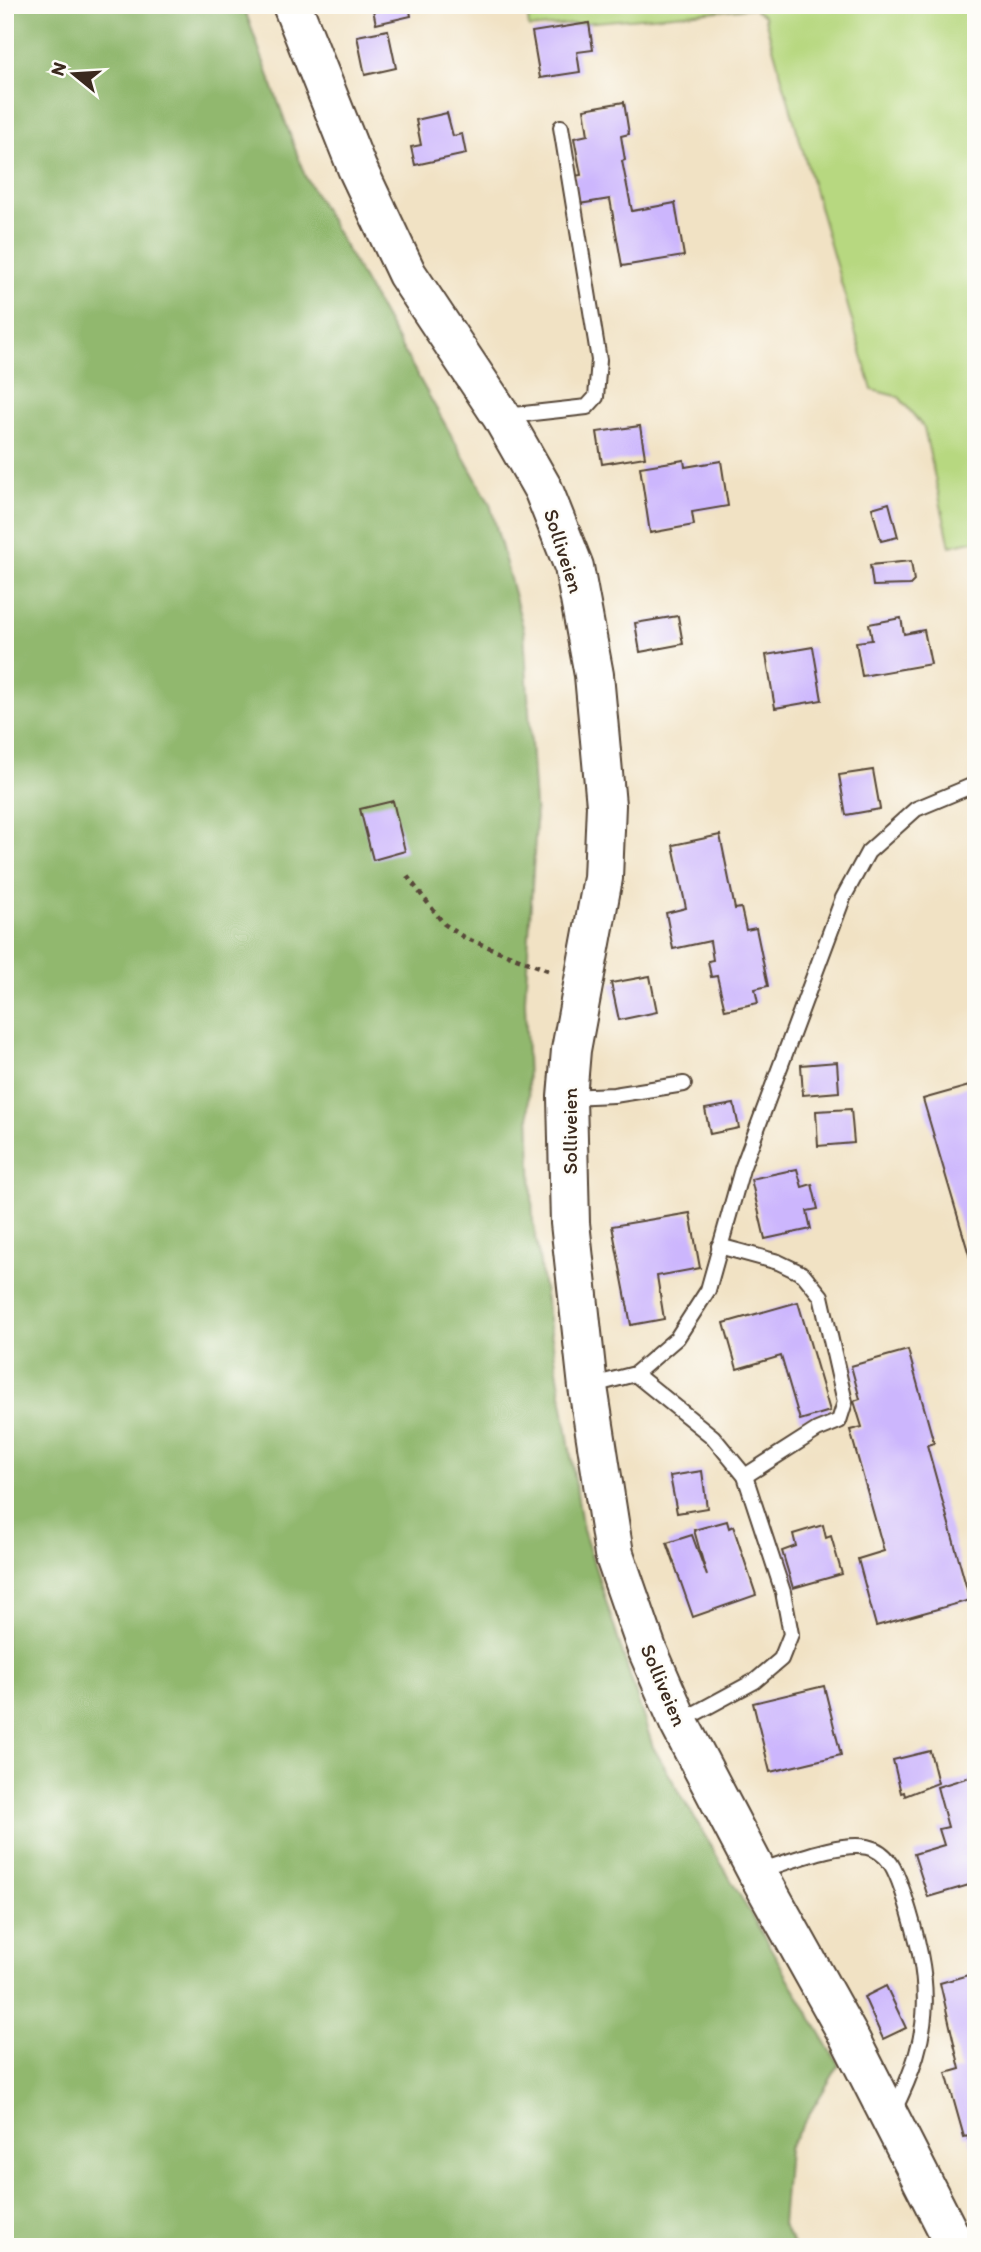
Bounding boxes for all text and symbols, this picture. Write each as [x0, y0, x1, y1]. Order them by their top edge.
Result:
north arrow [38, 38, 108, 108]
text: N [45, 59, 71, 79]
street label: Solliveien [539, 506, 589, 596]
street label: Solliveien [557, 1087, 582, 1174]
street label: Solliveien [636, 1640, 693, 1730]

